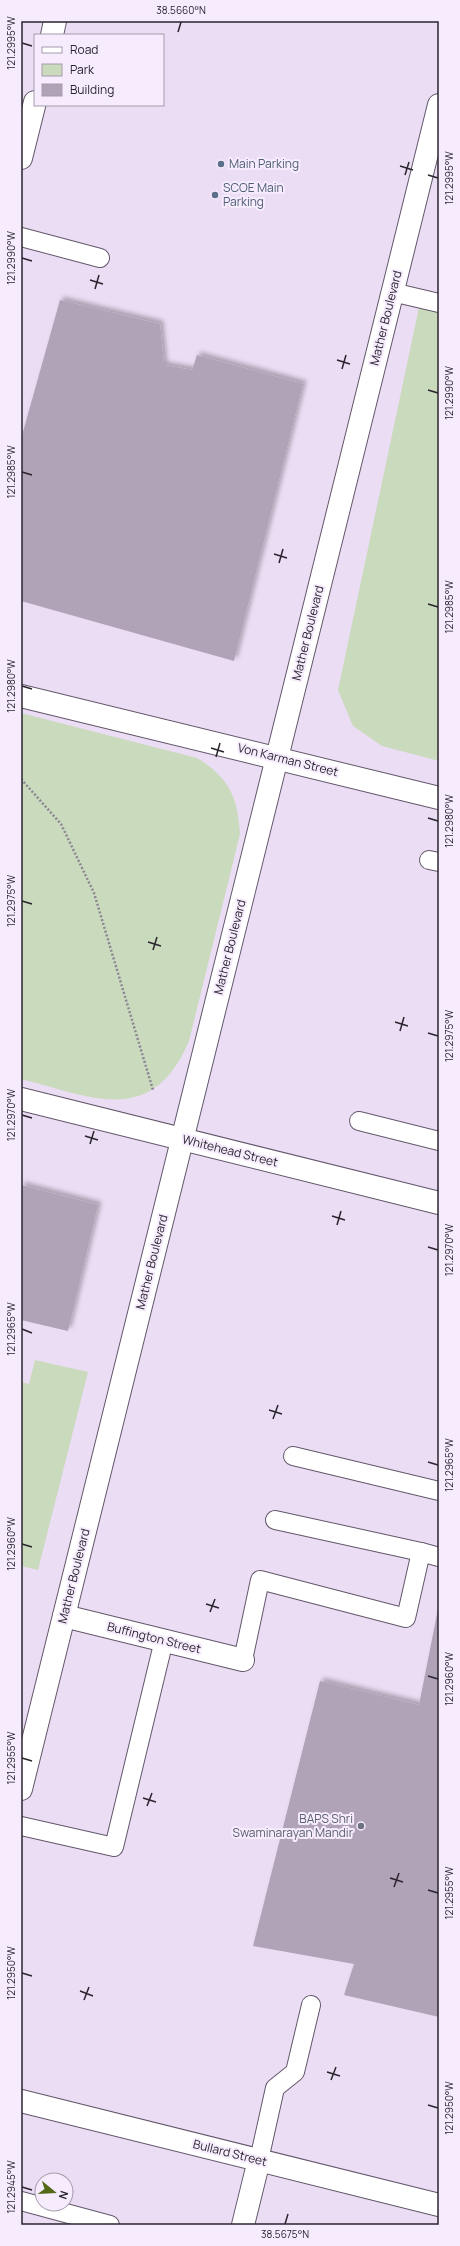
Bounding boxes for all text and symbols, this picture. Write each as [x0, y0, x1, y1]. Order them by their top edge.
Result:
text: 38.5660°N [156, 3, 206, 17]
text: 121.2995°W [4, 16, 18, 70]
legend [34, 34, 164, 106]
text: Road [70, 41, 98, 58]
text: Park [70, 61, 95, 78]
text: Building [70, 81, 114, 98]
text: 121.2995°W [442, 151, 456, 205]
place label: Main Parking [229, 155, 299, 172]
marker: Main Parking [216, 159, 226, 169]
place label: SCOE Main Parking [223, 179, 284, 210]
marker: SCOE Main Parking [210, 190, 220, 200]
text: 121.2990°W [4, 231, 18, 285]
street label: Mather Boulevard [365, 269, 406, 367]
text: 121.2990°W [442, 366, 456, 420]
text: 121.2985°W [4, 445, 18, 498]
text: 121.2985°W [442, 580, 456, 633]
street label: Mather Boulevard [287, 584, 328, 682]
text: 121.2980°W [4, 659, 18, 713]
street label: Von Karman Street [236, 739, 340, 780]
text: 121.2980°W [442, 794, 456, 848]
text: 121.2975°W [4, 874, 18, 927]
street label: Mather Boulevard [209, 898, 250, 996]
text: 121.2975°W [442, 1009, 456, 1062]
text: 121.2970°W [4, 1088, 18, 1141]
street label: Whitehead Street [180, 1130, 280, 1171]
street label: Mather Boulevard [131, 1213, 172, 1311]
text: 121.2970°W [442, 1223, 456, 1276]
text: 121.2965°W [4, 1302, 18, 1356]
text: 121.2965°W [442, 1438, 456, 1492]
text: 121.2960°W [4, 1517, 18, 1571]
street label: Mather Boulevard [53, 1527, 94, 1625]
street label: Buffington Street [105, 1618, 203, 1657]
text: 121.2960°W [442, 1652, 456, 1706]
text: 121.2955°W [4, 1731, 18, 1784]
place label: BAPS Shri Swaminarayan Mandir [233, 1810, 354, 1841]
marker: BAPS Shri Swaminarayan Mandir [356, 1821, 366, 1831]
text: 121.2955°W [442, 1866, 456, 1919]
text: 121.2950°W [4, 1946, 18, 2000]
text: 121.2950°W [442, 2081, 456, 2135]
street label: Bullard Street [191, 2135, 269, 2170]
text: 121.2945°W [4, 2160, 18, 2214]
north arrow [34, 2172, 74, 2212]
text: N [56, 2189, 72, 2201]
text: 38.5675°N [261, 2227, 309, 2241]

